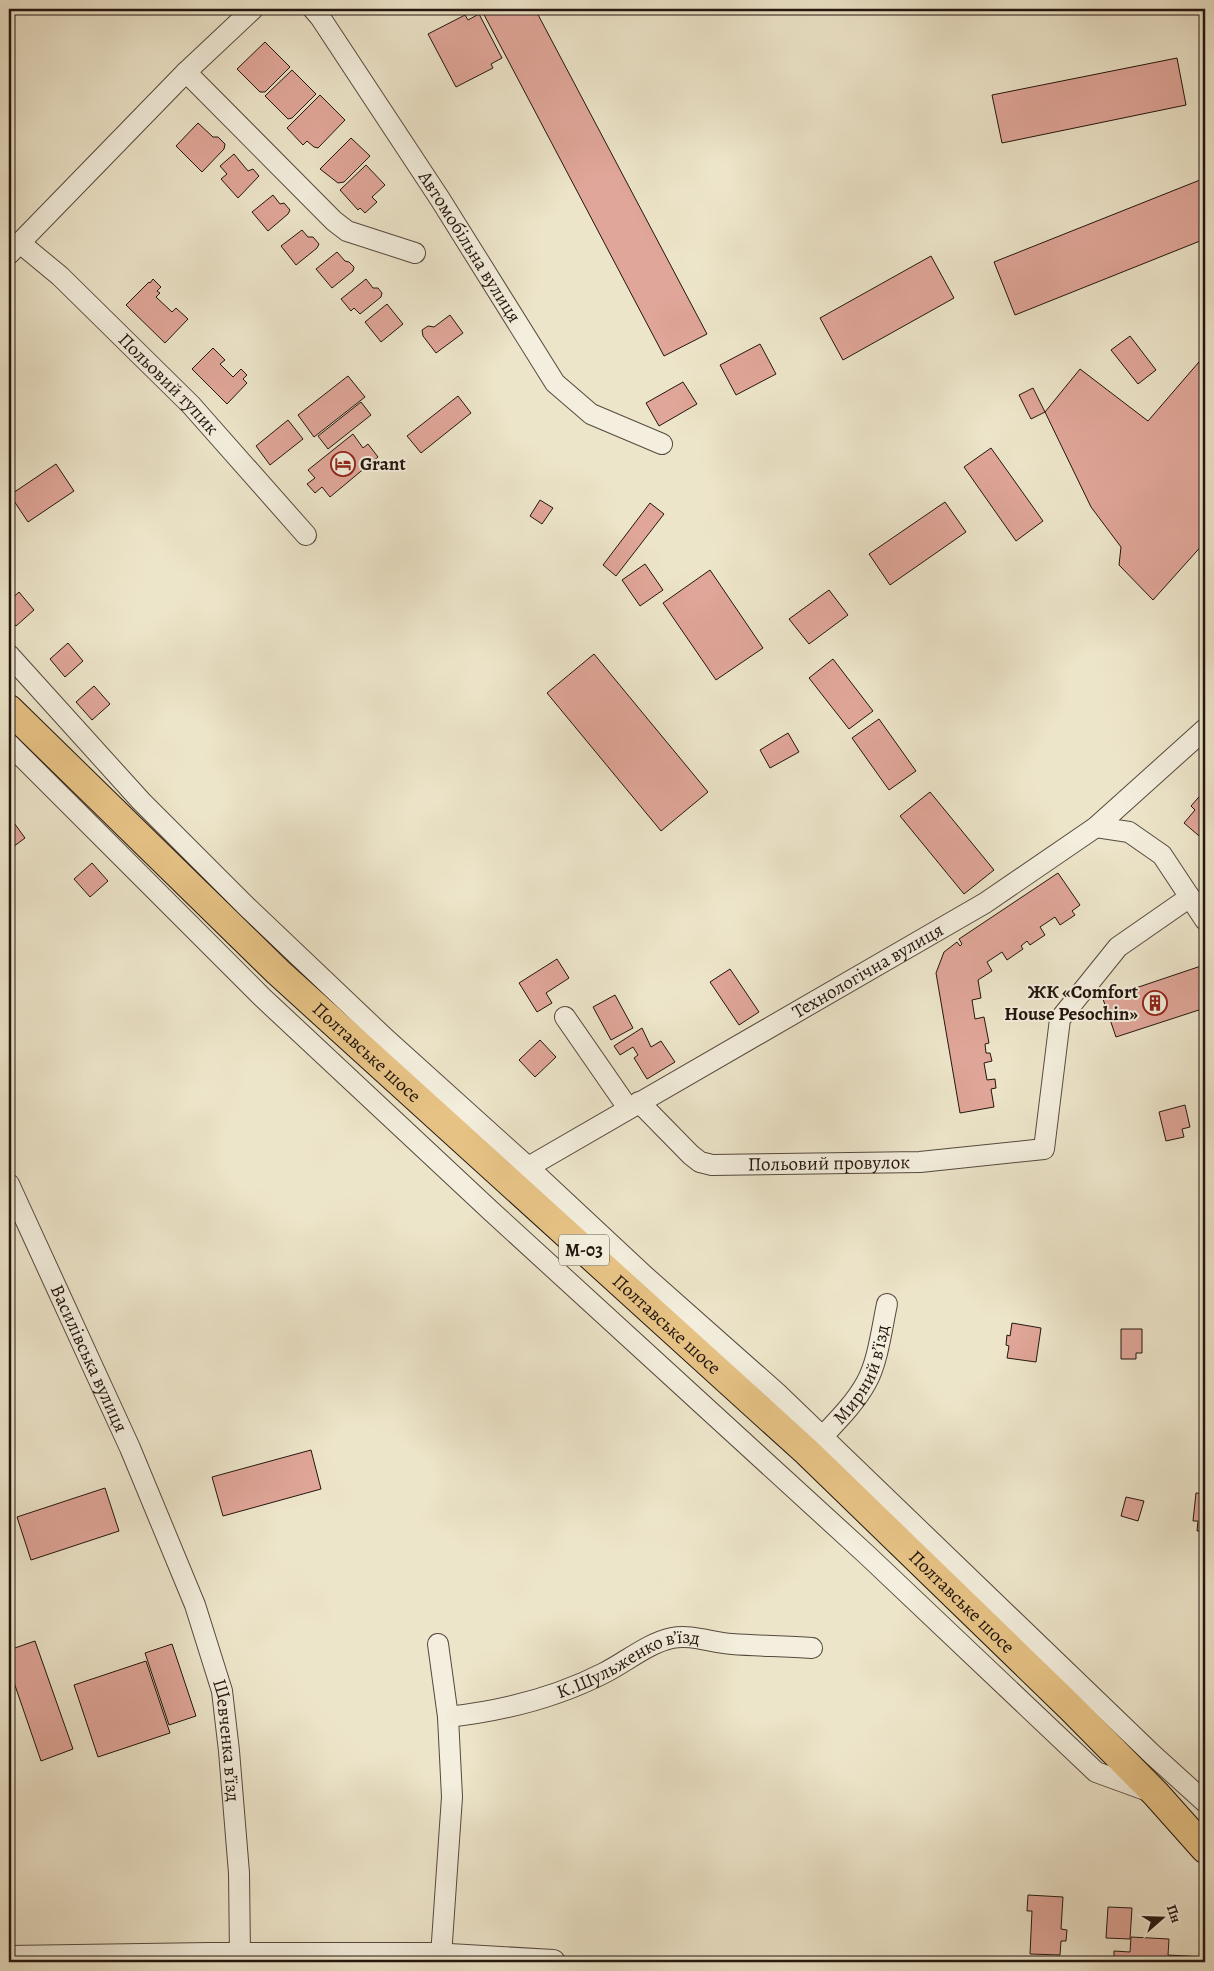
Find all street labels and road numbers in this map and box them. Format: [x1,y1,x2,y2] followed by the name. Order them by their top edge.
[411,165,527,328] street label: Автомобільна вулиця
[112,327,225,441] street label: Польовий тупик
[787,917,948,1025] street label: Технологічна вулиця
[307,996,427,1109] street label: Полтавське шосе
[748,1149,910,1177] street label: Польовий провулок
[559,1234,609,1266] road number: М-03
[607,1268,727,1381] street label: Полтавське шосе
[44,1280,134,1437] street label: Василівська вулиця
[827,1322,896,1430] street label: Мирний в’їзд
[903,1544,1021,1660] street label: Полтавське шосе
[553,1624,702,1705] street label: К.Шульженко в’їзд
[206,1676,246,1803] street label: Шевченка в’їзд

